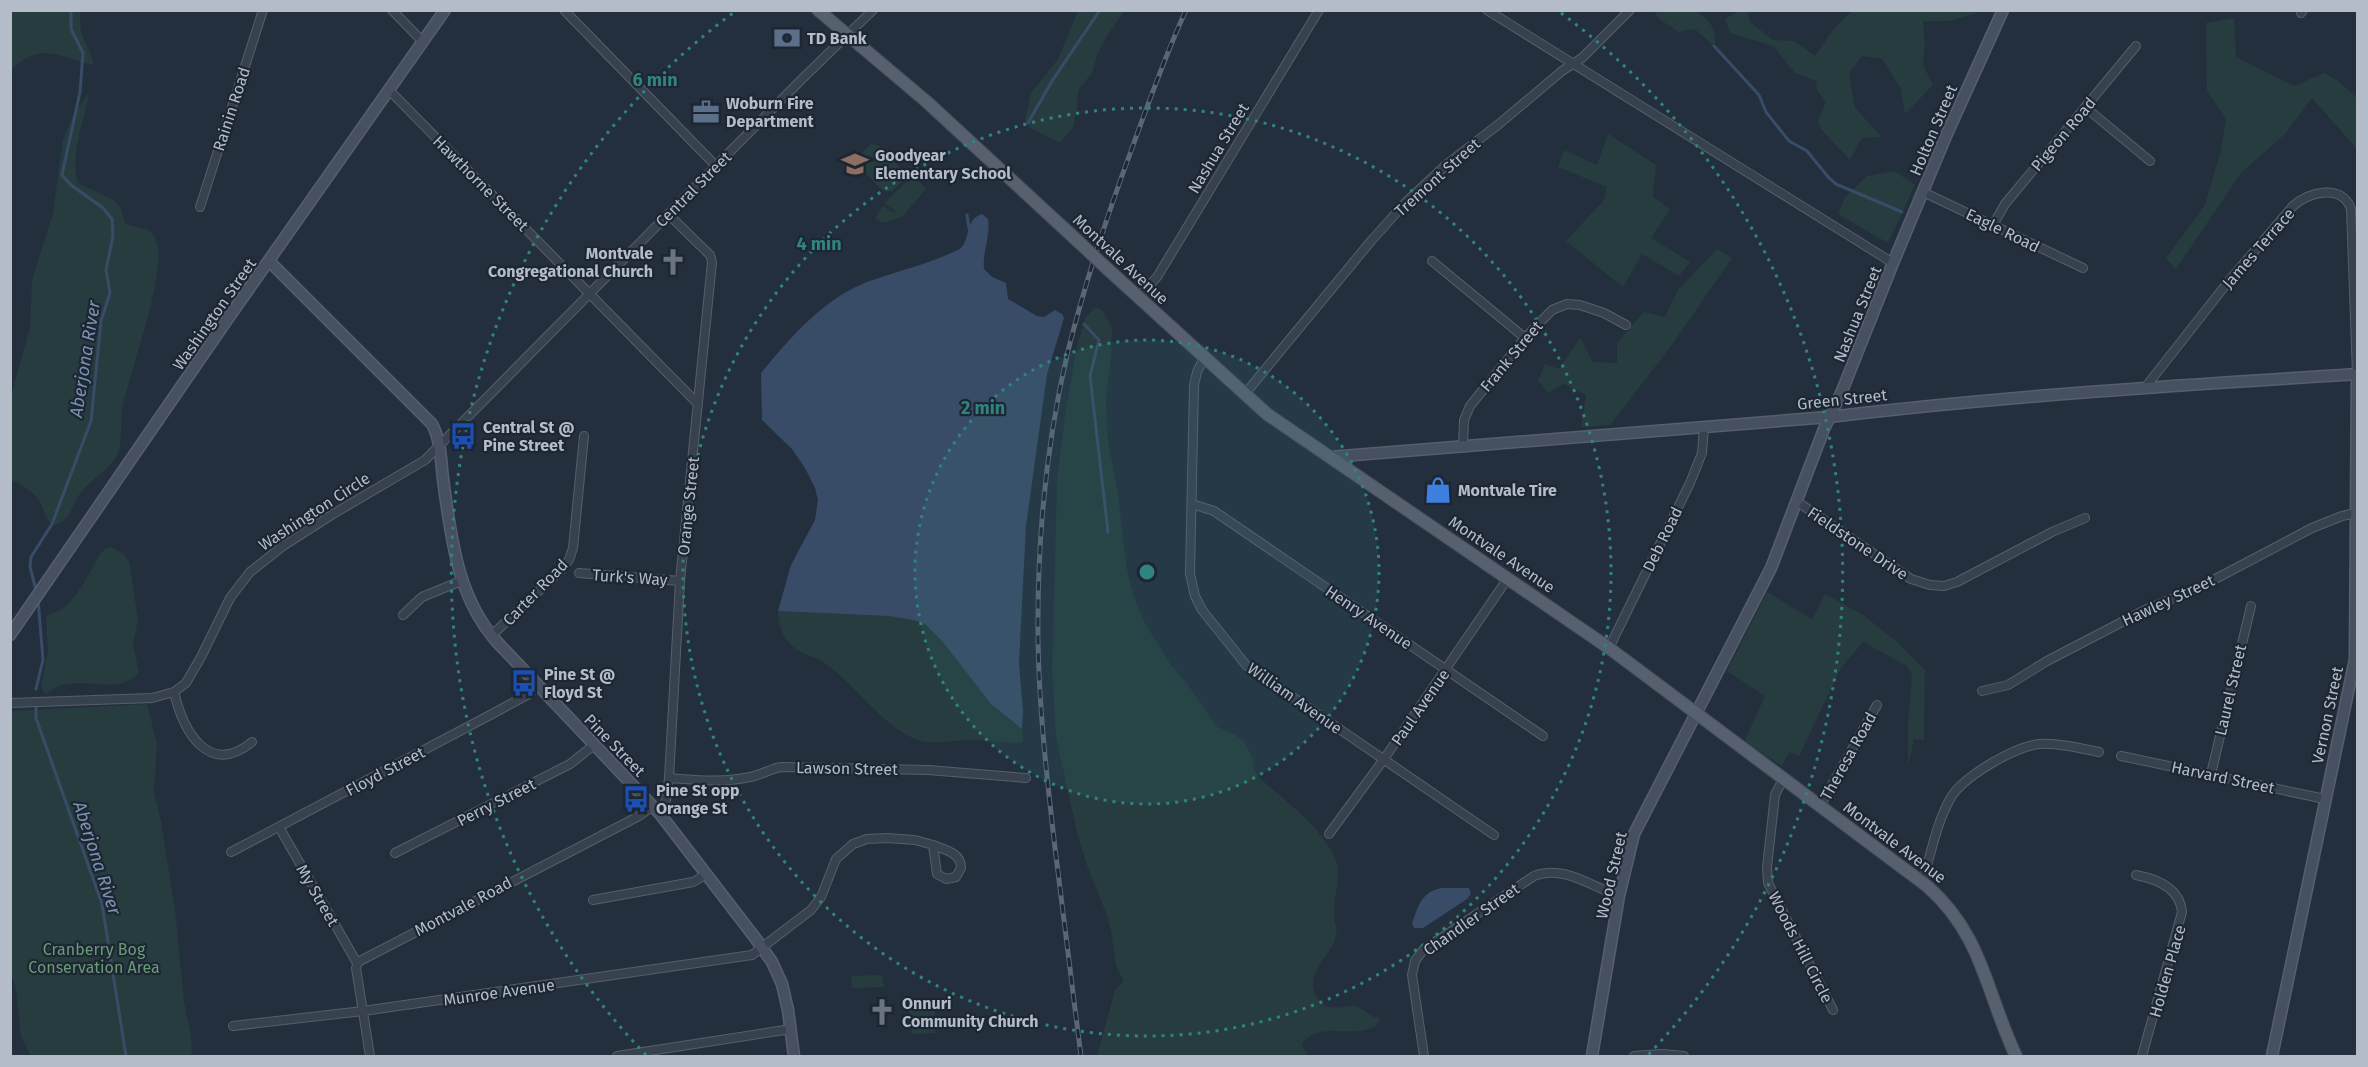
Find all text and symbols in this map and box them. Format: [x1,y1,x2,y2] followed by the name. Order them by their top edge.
[772,23,802,53] bank icon: TD Bank
[807,29,867,48] place label: TD Bank
[209,65,254,154] street label: Rainin Road
[632,69,678,91] text: 6 min
[1906,82,1961,178] street label: Holton Street
[726,94,815,131] place label: Woburn Fire Department
[2027,94,2100,175] street label: Pigeon Road
[691,97,721,127] office icon: Woburn Fire Department
[1184,99,1253,197] street label: Nashua Street
[429,132,533,235] street label: Hawthorne Street
[1391,134,1484,221] street label: Tremont Street
[875,146,1011,183] place label: Goodyear Elementary School
[652,147,735,231] street label: Central Street
[840,149,870,179] school or university icon: Goodyear Elementary School
[1963,204,2043,256] street label: Eagle Road
[2218,204,2298,292] street label: James Terrace
[1069,210,1172,308] street label: Montvale Avenue
[796,233,842,255] text: 4 min
[488,244,653,281] place label: Montvale Congregational Church
[658,247,688,277] church icon: Montvale Congregational Church
[169,254,260,374] street label: Washington Street
[1830,263,1885,365] street label: Nashua Street
[65,298,105,420] water label: Aberjona River
[1476,317,1547,396] street label: Frank Street
[1796,385,1888,414] street label: Green Street
[961,397,1005,419] text: 2 min
[483,418,575,455] place label: Central St @ Pine Street
[448,421,478,451] bus stop icon: Central St @ Pine Street
[674,456,703,556] street label: Orange Street
[255,468,374,555] street label: Washington Circle
[1423,475,1453,505] shop icon: Montvale Tire
[1458,481,1557,500] place label: Montvale Tire
[1804,503,1911,584] street label: Fieldstone Drive
[1639,504,1686,575] street label: Deb Road
[1445,512,1558,597] street label: Montvale Avenue
[499,555,572,630] street label: Carter Road
[1137,562,1157,582] centre of rings
[592,565,668,590] street label: Turk's Way
[2119,571,2218,630] street label: Hawley Street
[1322,581,1416,653] street label: Henry Avenue
[2211,643,2250,737] street label: Laurel Street
[1244,659,1346,738] street label: William Avenue
[2308,664,2347,766] street label: Vernon Street
[544,665,615,702] place label: Pine St @ Floyd St
[1387,666,1454,749] street label: Paul Avenue
[509,668,539,698] bus stop icon: Pine St @ Floyd St
[1816,709,1880,804] street label: Theresa Road
[580,710,649,781] street label: Pine Street
[343,743,428,800] street label: Floyd Street
[2170,757,2276,798] street label: Harvard Street
[796,758,898,779] street label: Lawson Street
[454,774,539,830] street label: Perry Street
[656,781,740,818] place label: Pine St opp Orange St
[621,784,651,814] bus stop icon: Pine St opp Orange St
[68,798,126,919] water label: Aberjona River
[1840,798,1950,887] street label: Montvale Avenue
[1592,829,1631,921] street label: Wood Street
[292,861,343,930] street label: My Street
[411,873,515,940] street label: Montvale Road
[1420,879,1523,960] street label: Chandler Street
[1764,888,1837,1006] street label: Woods Hill Circle
[2145,923,2190,1020] street label: Holden Place
[28,940,160,977] park label: Cranberry Bog Conservation Area
[442,975,556,1010] street label: Munroe Avenue
[902,994,1039,1031] place label: Onnuri Community Church
[867,997,897,1027] church icon: Onnuri Community Church

